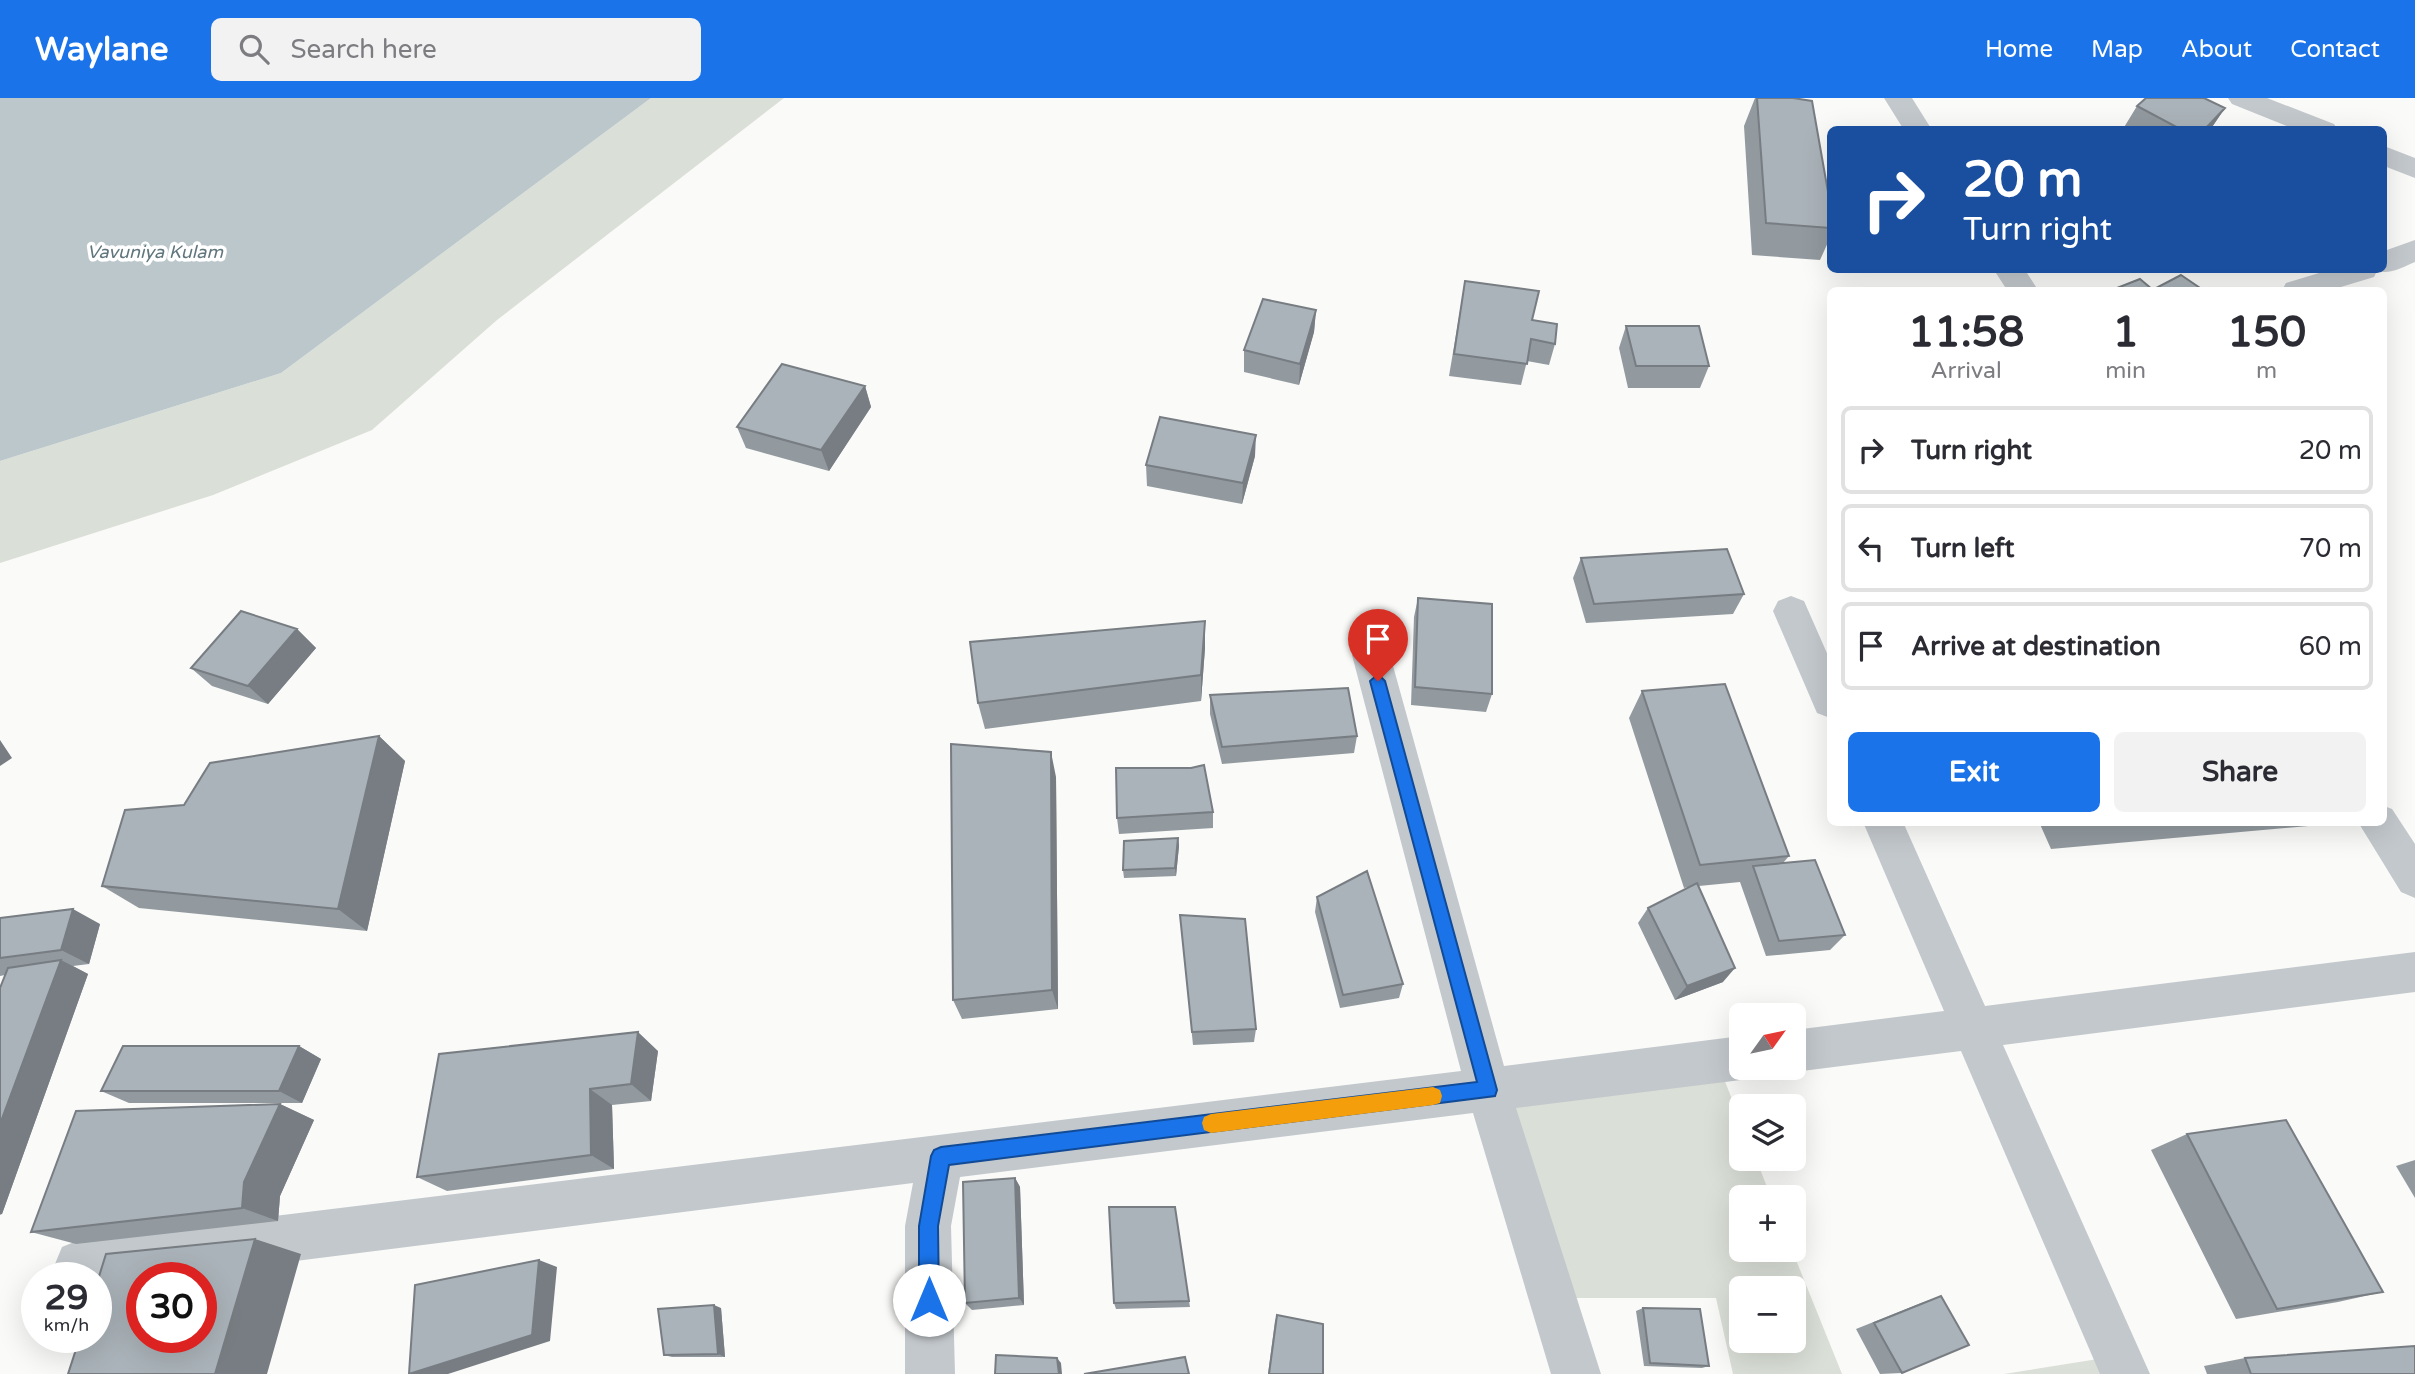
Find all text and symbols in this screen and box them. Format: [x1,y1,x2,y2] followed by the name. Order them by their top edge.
[211,18,701,81] search box
[35,30,169,69] text: Waylane
[235,30,273,68] icon: search
[291,34,437,65] text: Search here
[1985,35,2053,64] text: Home
[2091,35,2143,64] text: Map
[2181,35,2252,64] text: About
[2290,35,2380,64] text: Contact
[1963,151,2082,210] text: 20 m
[1848,154,1939,245] icon: right
[1963,211,2112,249] text: Turn right
[87,241,223,263] water label: Vavuniya Kulam
[1908,307,2024,358] text: 11:58
[2112,307,2139,358] text: 1
[2227,307,2306,358] text: 150
[1931,357,2002,385] text: Arrival
[2105,357,2146,385] text: min
[2256,357,2277,385] text: m
[1852,431,1890,469] icon: right
[1911,435,2032,466] text: Turn right
[2299,435,2362,466] text: 20 m
[1852,529,1890,567] icon: left
[1911,533,2014,564] text: Turn left
[2299,533,2362,564] text: 70 m
[1348,609,1408,681] pin
[1359,620,1397,658] icon: arrive
[1852,627,1890,665] icon: arrive
[1911,631,2161,662] text: Arrive at destination
[2299,631,2362,662] text: 60 m
[1848,732,2100,812] button: Exit
[2114,732,2366,812] button: Share
[1729,1003,1806,1080] north arrow
[1729,1003,1806,1353] map controls
[1729,1094,1806,1171] button: layers
[1729,1185,1806,1262] button: +
[126,1262,217,1353] speed limit sign: 30
[892,1263,966,1337] position arrow
[1729,1276,1806,1353] button: −
[45,1277,88,1319] text: 29
[44,1314,89,1336] text: km/h

